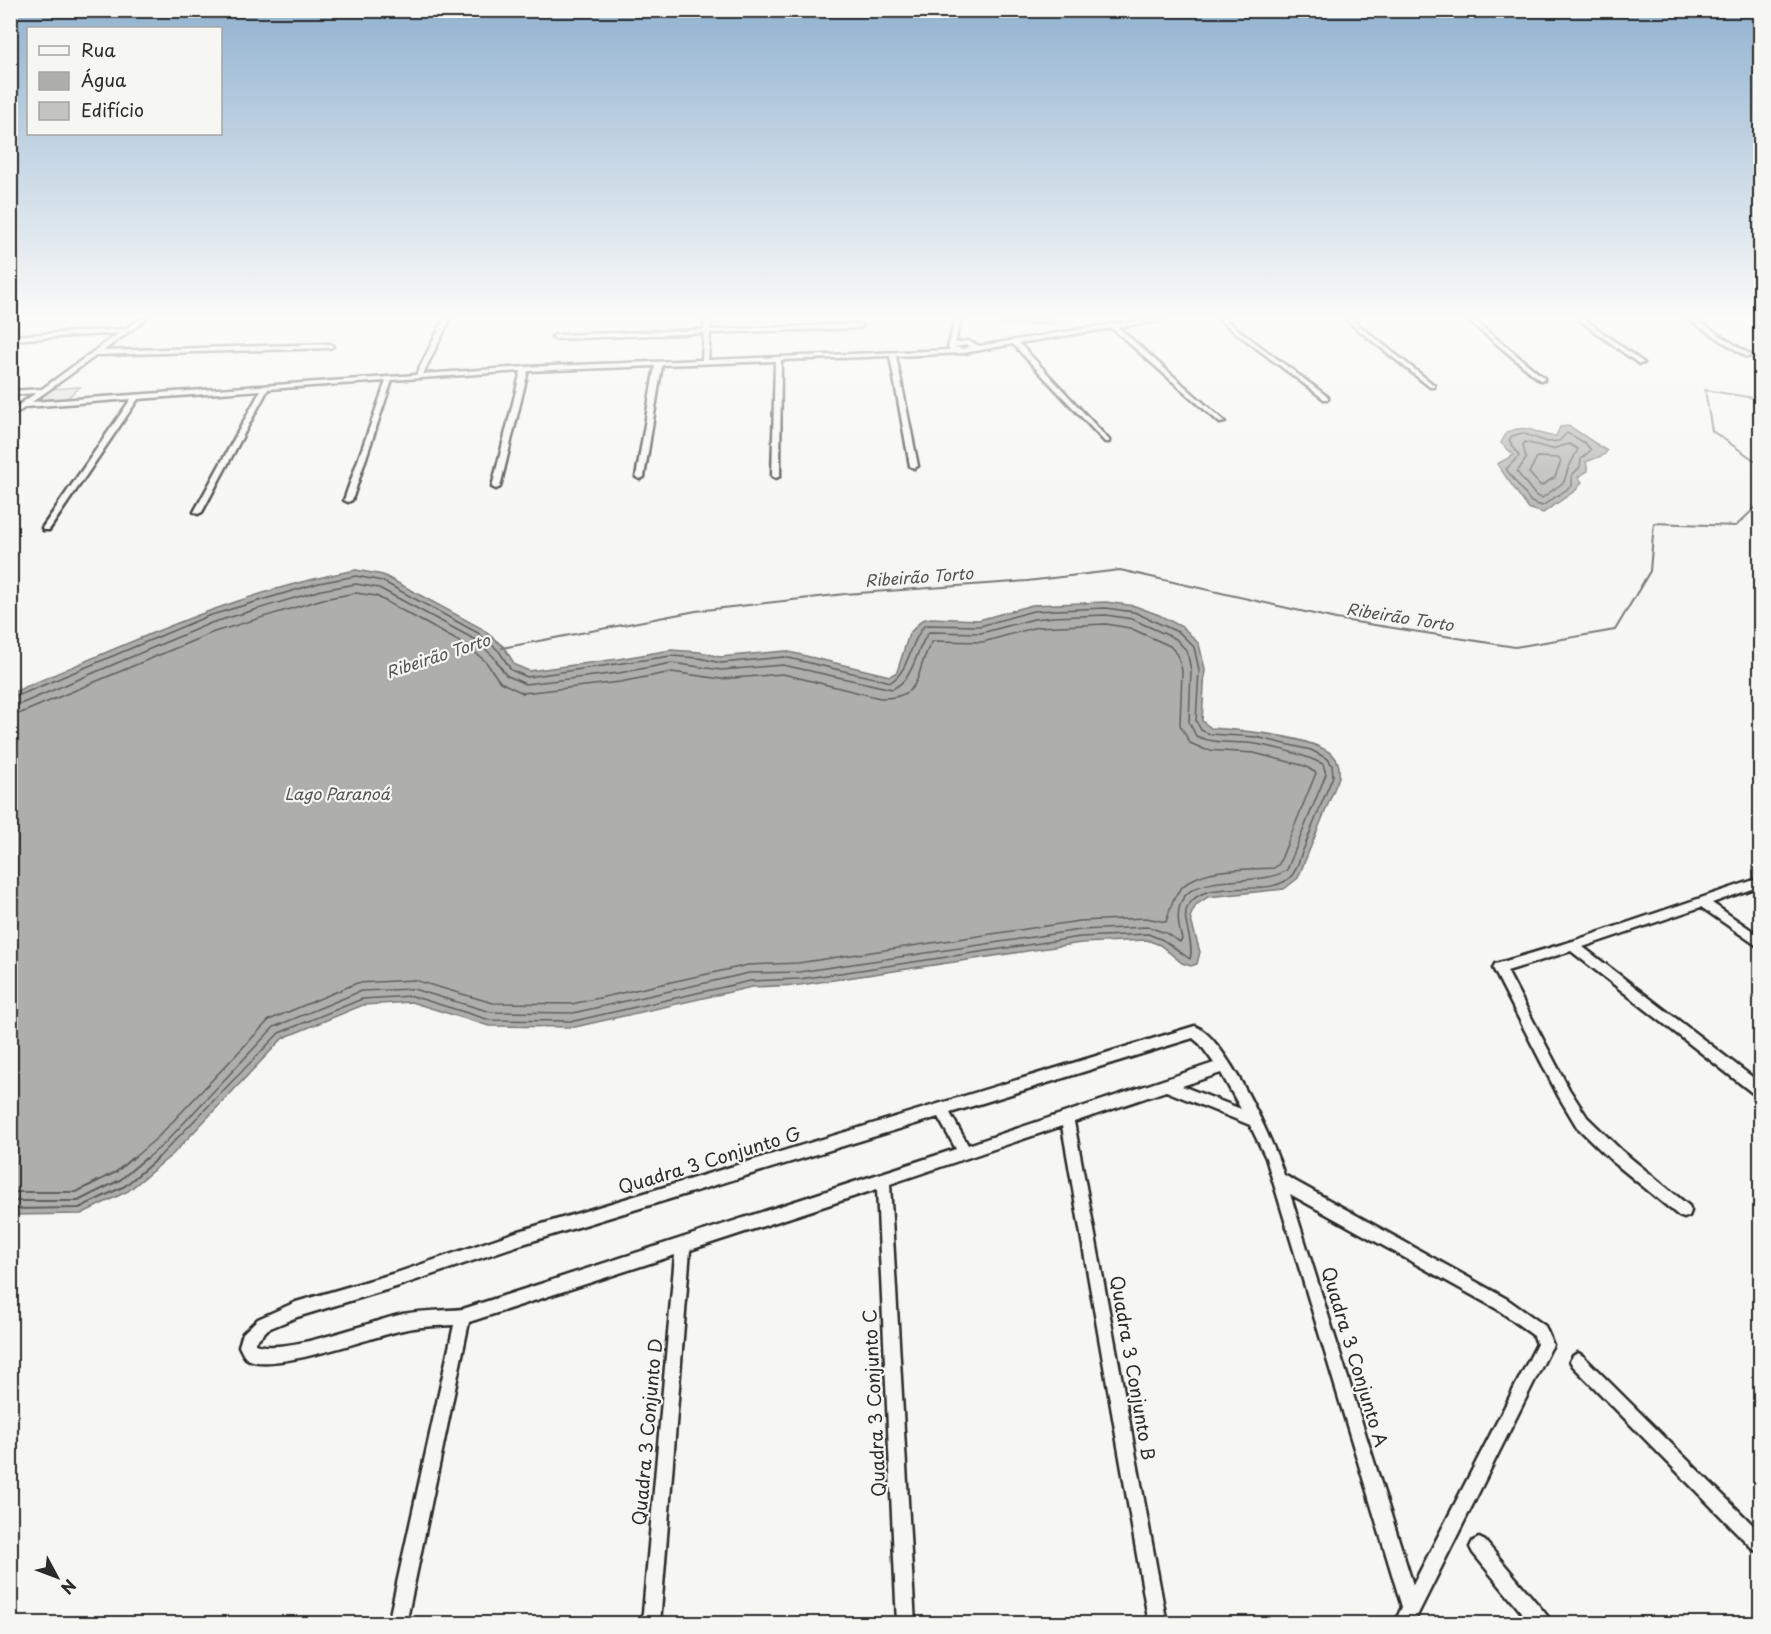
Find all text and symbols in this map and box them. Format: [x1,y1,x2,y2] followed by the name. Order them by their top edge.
[27,27,222,135] legend
[81,36,116,63] text: Rua
[81,66,127,93] text: Água
[81,96,144,123] text: Edifício
[864,560,975,592] water label: Ribeirão Torto
[1345,596,1456,636] water label: Ribeirão Torto
[383,627,494,683] water label: Ribeirão Torto
[284,781,391,805] water label: Lago Paranoá
[615,1119,804,1200] street label: Quadra 3 Conjunto G
[1315,1263,1396,1450] street label: Quadra 3 Conjunto A
[1104,1273,1163,1462] street label: Quadra 3 Conjunto B
[855,1309,892,1497] street label: Quadra 3 Conjunto C
[625,1337,668,1527] street label: Quadra 3 Conjunto D
[27,1547,87,1607] north arrow
[56,1575,82,1600] text: N

